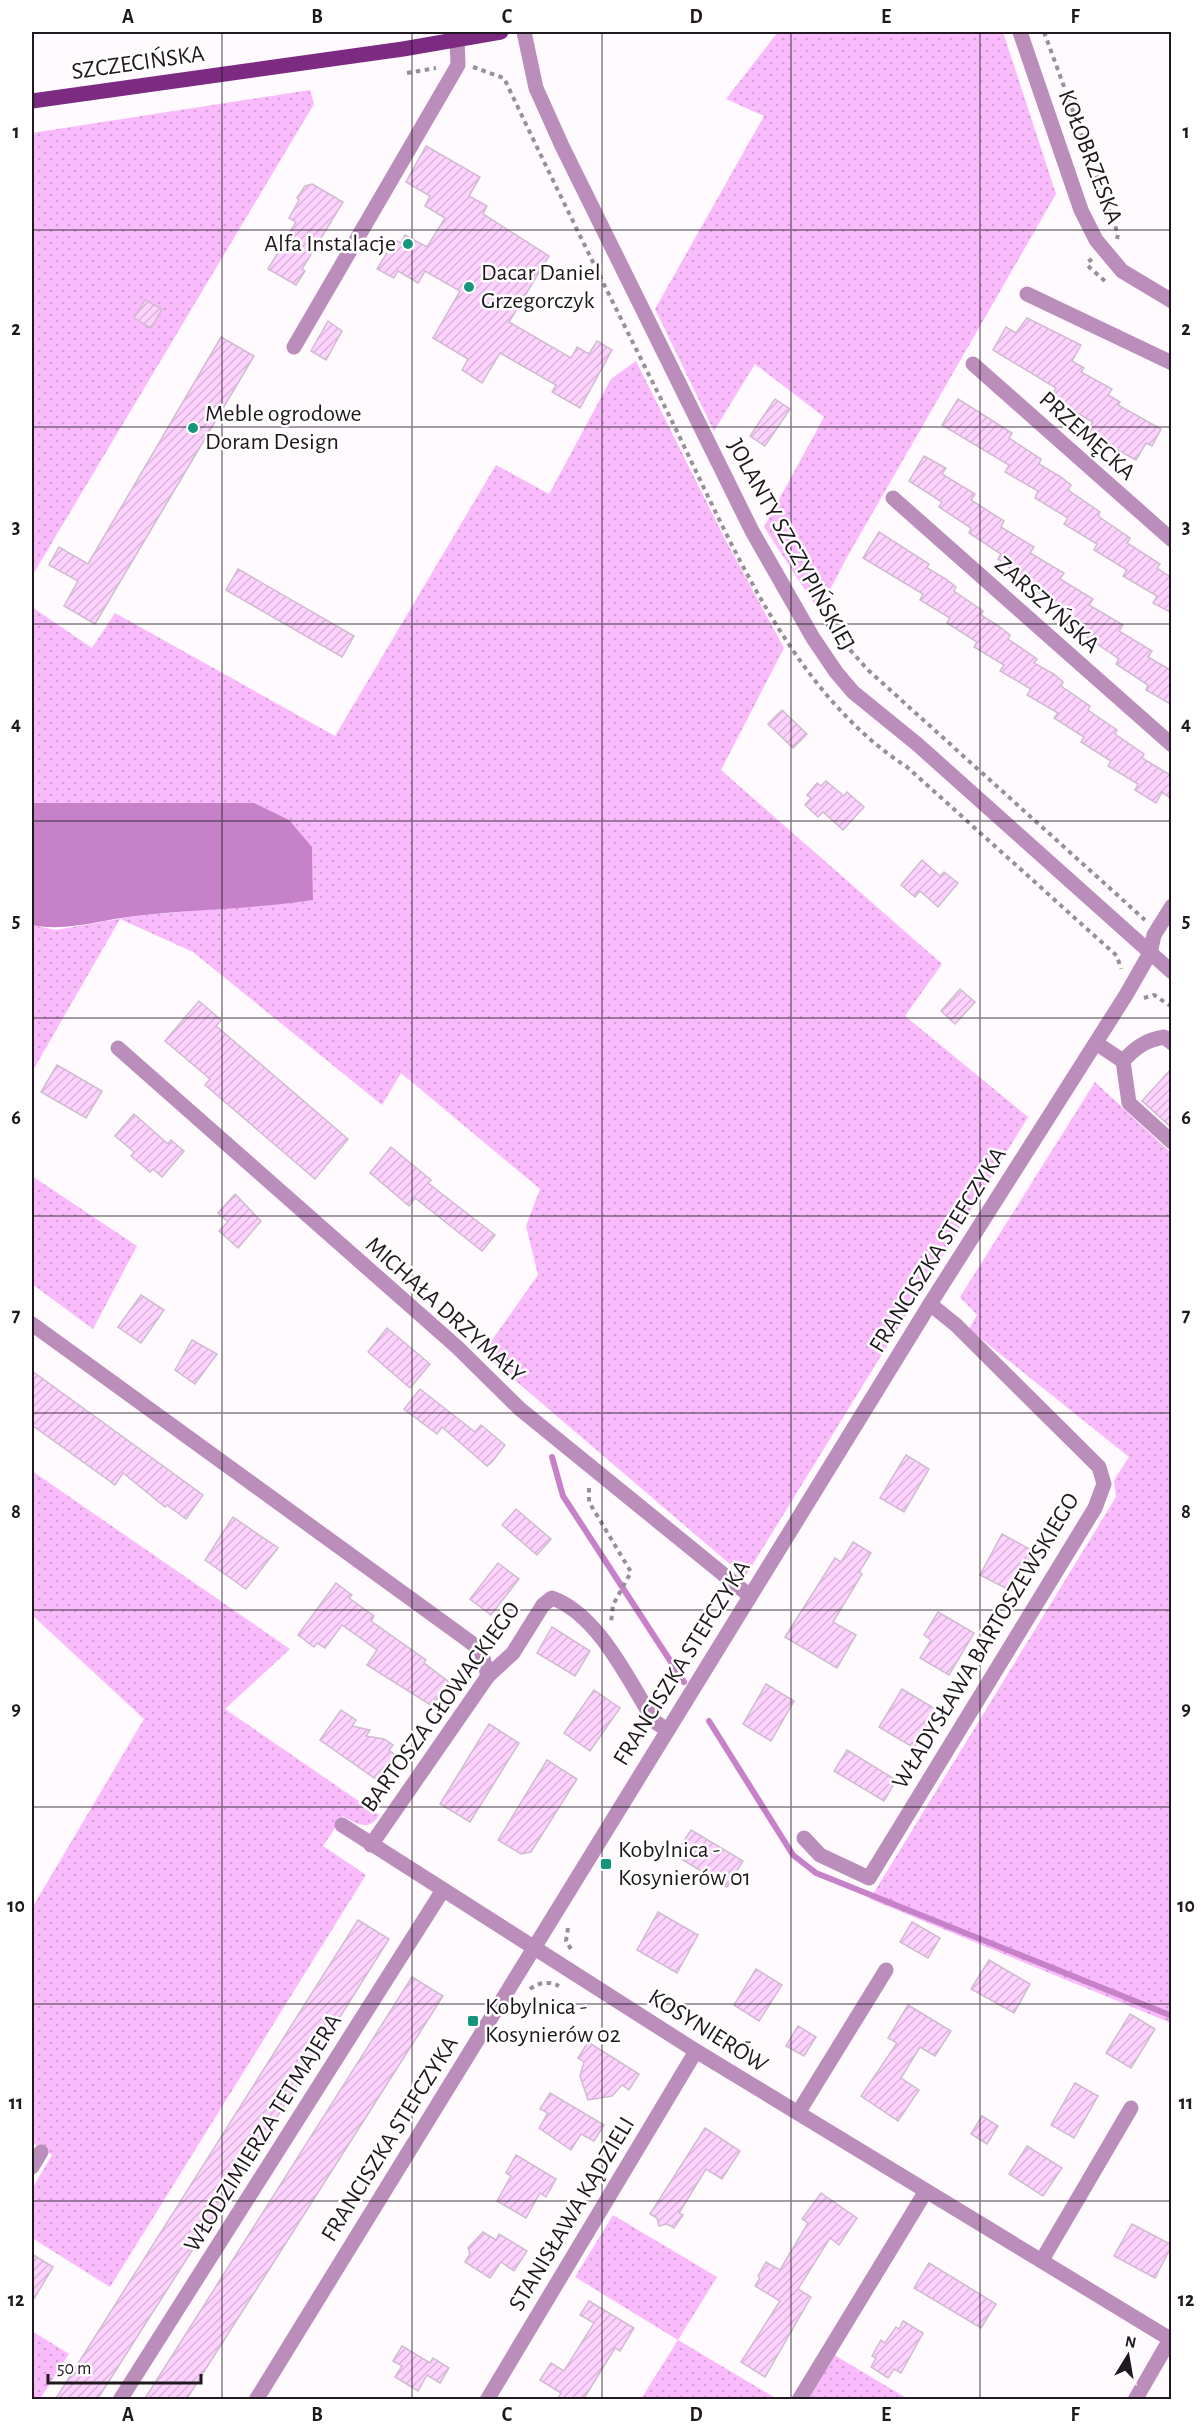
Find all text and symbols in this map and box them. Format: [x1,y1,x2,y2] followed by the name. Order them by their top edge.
[122,7,134,27] text: A
[311,7,323,27] text: B
[502,7,513,27] text: C
[689,7,703,27] text: D
[881,7,891,27] text: E
[1070,7,1080,27] text: F
[70,40,206,84] street label: SZCZECIŃSKA
[1053,87,1127,227] street label: KOŁOBRZESKA
[12,122,20,142] text: 1
[1182,122,1190,142] text: 1
[264,232,396,256] place label: Alfa Instalacje
[401,237,415,251] marker: Alfa Instalacje
[481,261,601,313] place label: Dacar Daniel Grzegorczyk
[462,280,476,294] marker: Dacar Daniel Grzegorczyk
[11,319,21,339] text: 2
[1181,319,1191,339] text: 2
[1035,387,1140,485] street label: PRZEMĘCKA
[205,402,362,454] place label: Meble ogrodowe Doram Design
[186,421,200,435] marker: Meble ogrodowe Doram Design
[723,434,861,655] street label: JOLANTY SZCZYPIŃSKIEJ
[12,517,20,537] text: 3
[1182,517,1190,537] text: 3
[990,551,1105,658] street label: ZARSZYŃSKA
[11,714,21,734] text: 4
[1181,714,1191,734] text: 4
[12,911,20,931] text: 5
[1182,911,1190,931] text: 5
[11,1108,21,1128] text: 6
[1181,1108,1191,1128] text: 6
[865,1143,1011,1357] street label: FRANCISZKA STEFCZYKA
[361,1233,529,1388] street label: MICHAŁA DRZYMAŁY
[12,1305,21,1325] text: 7
[1182,1305,1191,1325] text: 7
[888,1489,1084,1793] street label: WŁADYSŁAWA BARTOSZEWSKIEGO
[11,1502,21,1522] text: 8
[1181,1502,1191,1522] text: 8
[609,1556,755,1770] street label: FRANCISZKA STEFCZYKA
[357,1598,525,1816] street label: BARTOSZA GŁOWACKIEGO
[11,1699,21,1719] text: 9
[1181,1699,1191,1719] text: 9
[618,1838,751,1890] place label: Kobylnica - Kosynierów 01
[599,1857,613,1871] marker: Kobylnica - Kosynierów 01
[7,1896,25,1916] text: 10
[1177,1896,1195,1916] text: 10
[644,1983,773,2077] street label: KOSYNIERÓW
[485,1995,621,2047] place label: Kobylnica - Kosynierów 02
[180,2010,346,2256] street label: WŁODZIMIERZA TETMAJERA
[466,2014,480,2028] marker: Kobylnica - Kosynierów 02
[317,2032,463,2246] street label: FRANCISZKA STEFCZYKA
[9,2093,23,2113] text: 11
[1179,2093,1193,2113] text: 11
[505,2113,639,2315] street label: STANISŁAWA KĄDZIELI
[8,2290,24,2310] text: 12
[1178,2290,1194,2310] text: 12
[1098,2326,1158,2386] north arrow
[1124,2333,1138,2351] text: N
[48,2347,201,2385] scale bar
[57,2360,91,2378] text: 50 m
[122,2405,134,2425] text: A
[311,2405,323,2425] text: B
[502,2405,513,2425] text: C
[689,2405,703,2425] text: D
[881,2405,891,2425] text: E
[1070,2405,1080,2425] text: F

